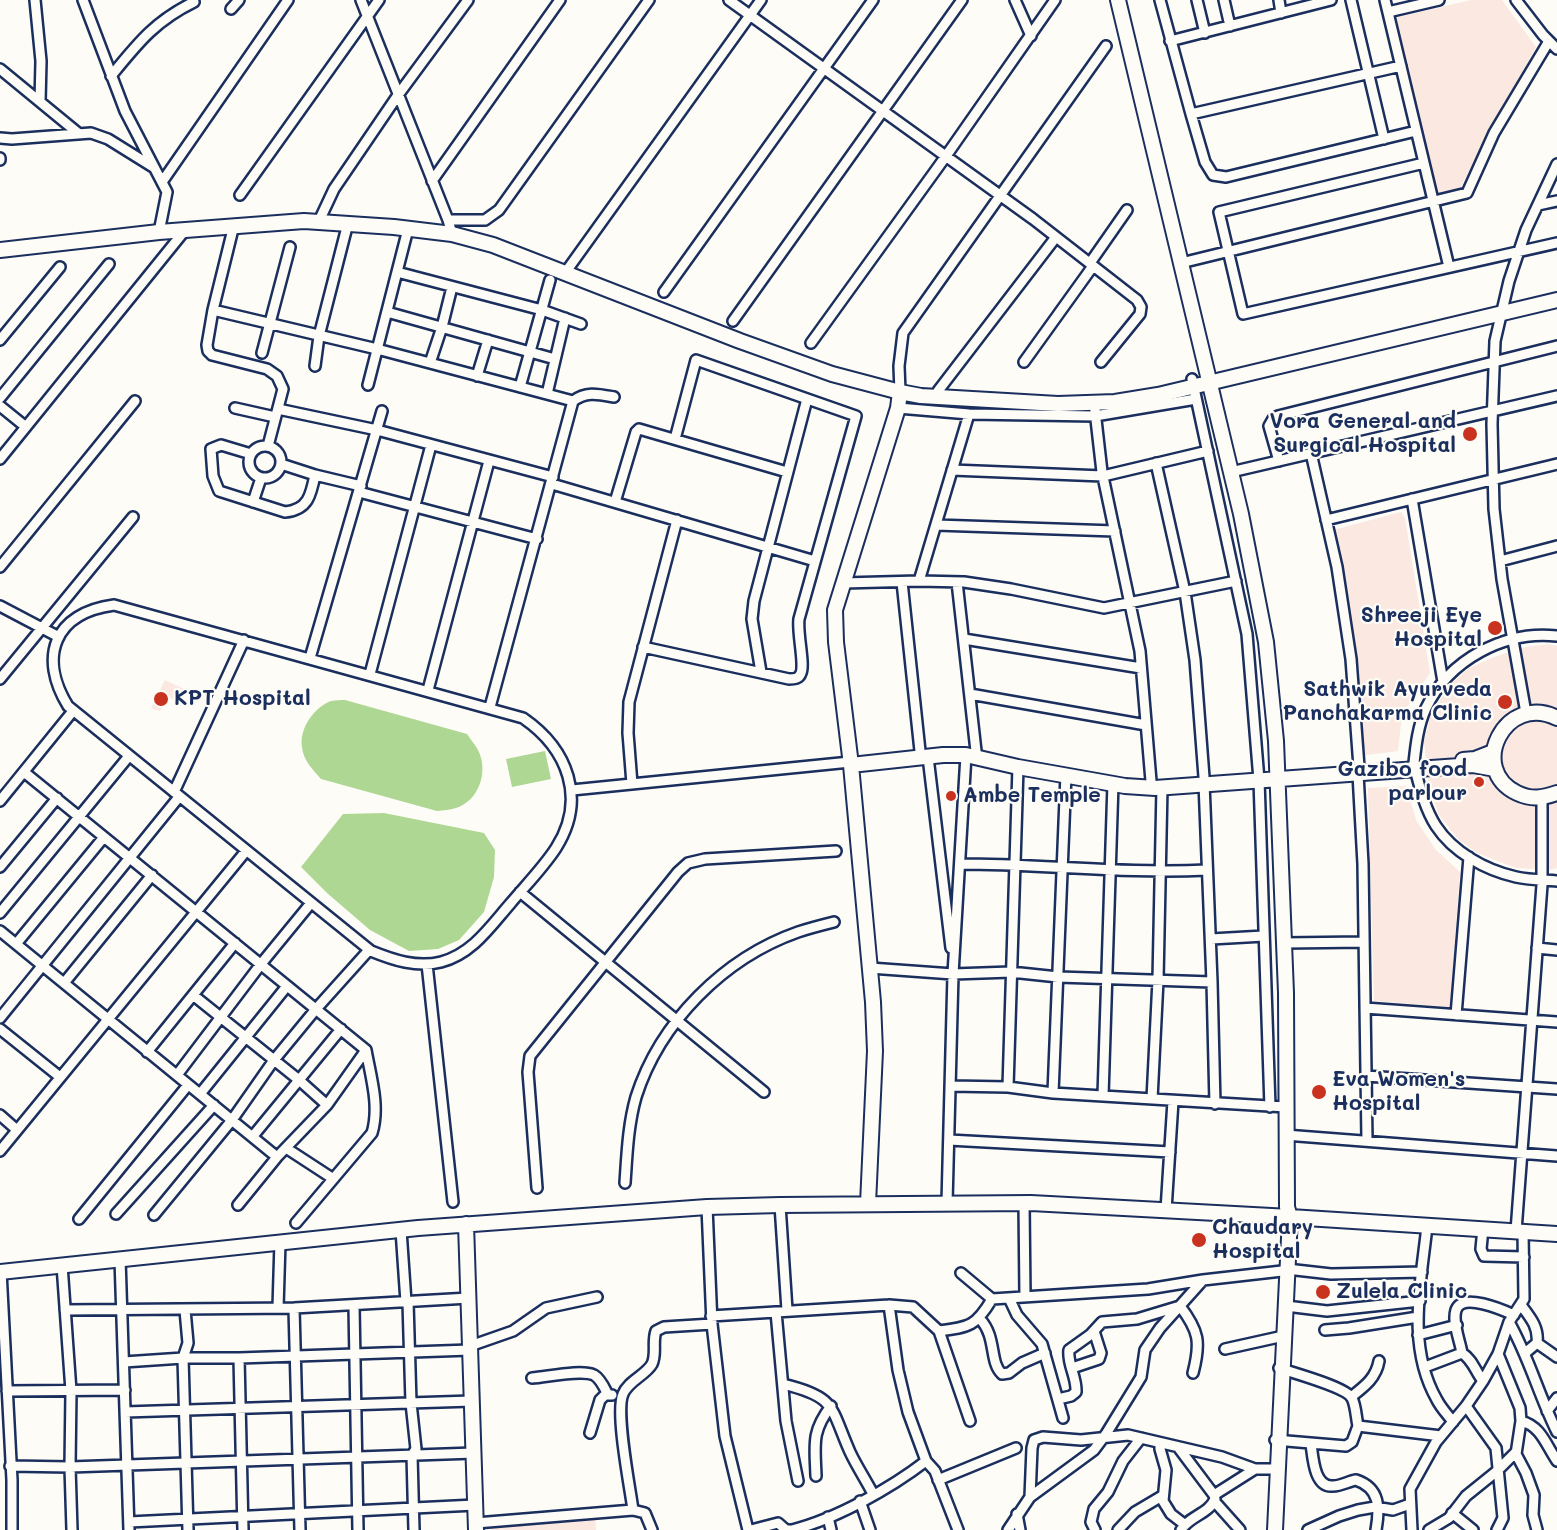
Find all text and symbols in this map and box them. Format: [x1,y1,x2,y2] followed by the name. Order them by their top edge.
[1269,409,1456,459] place label: Vora General and Surgical Hospital
[1461,425,1479,443] marker: Vora General and Surgical Hospital
[1361,603,1482,653] place label: Shreeji Eye Hospital
[1486,619,1504,637] marker: Shreeji Eye Hospital
[1283,677,1492,727] place label: Sathwik Ayurveda Panchakarma Clinic
[174,686,311,712] place label: KPT Hospital
[152,690,170,708] marker: KPT Hospital
[1496,693,1514,711] marker: Sathwik Ayurveda Panchakarma Clinic
[1338,757,1467,807] place label: Gazibo food parlour
[1472,775,1486,789] marker: Gazibo food parlour
[963,783,1101,809] place label: Ambe Temple
[944,789,958,803] marker: Ambe Temple
[1332,1067,1465,1117] place label: Eva Women's Hospital
[1310,1083,1328,1101] marker: Eva Women's Hospital
[1212,1215,1313,1265] place label: Chaudary Hospital
[1190,1231,1208,1249] marker: Chaudary Hospital
[1336,1279,1467,1305] place label: Zulela Clinic
[1314,1283,1332,1301] marker: Zulela Clinic

